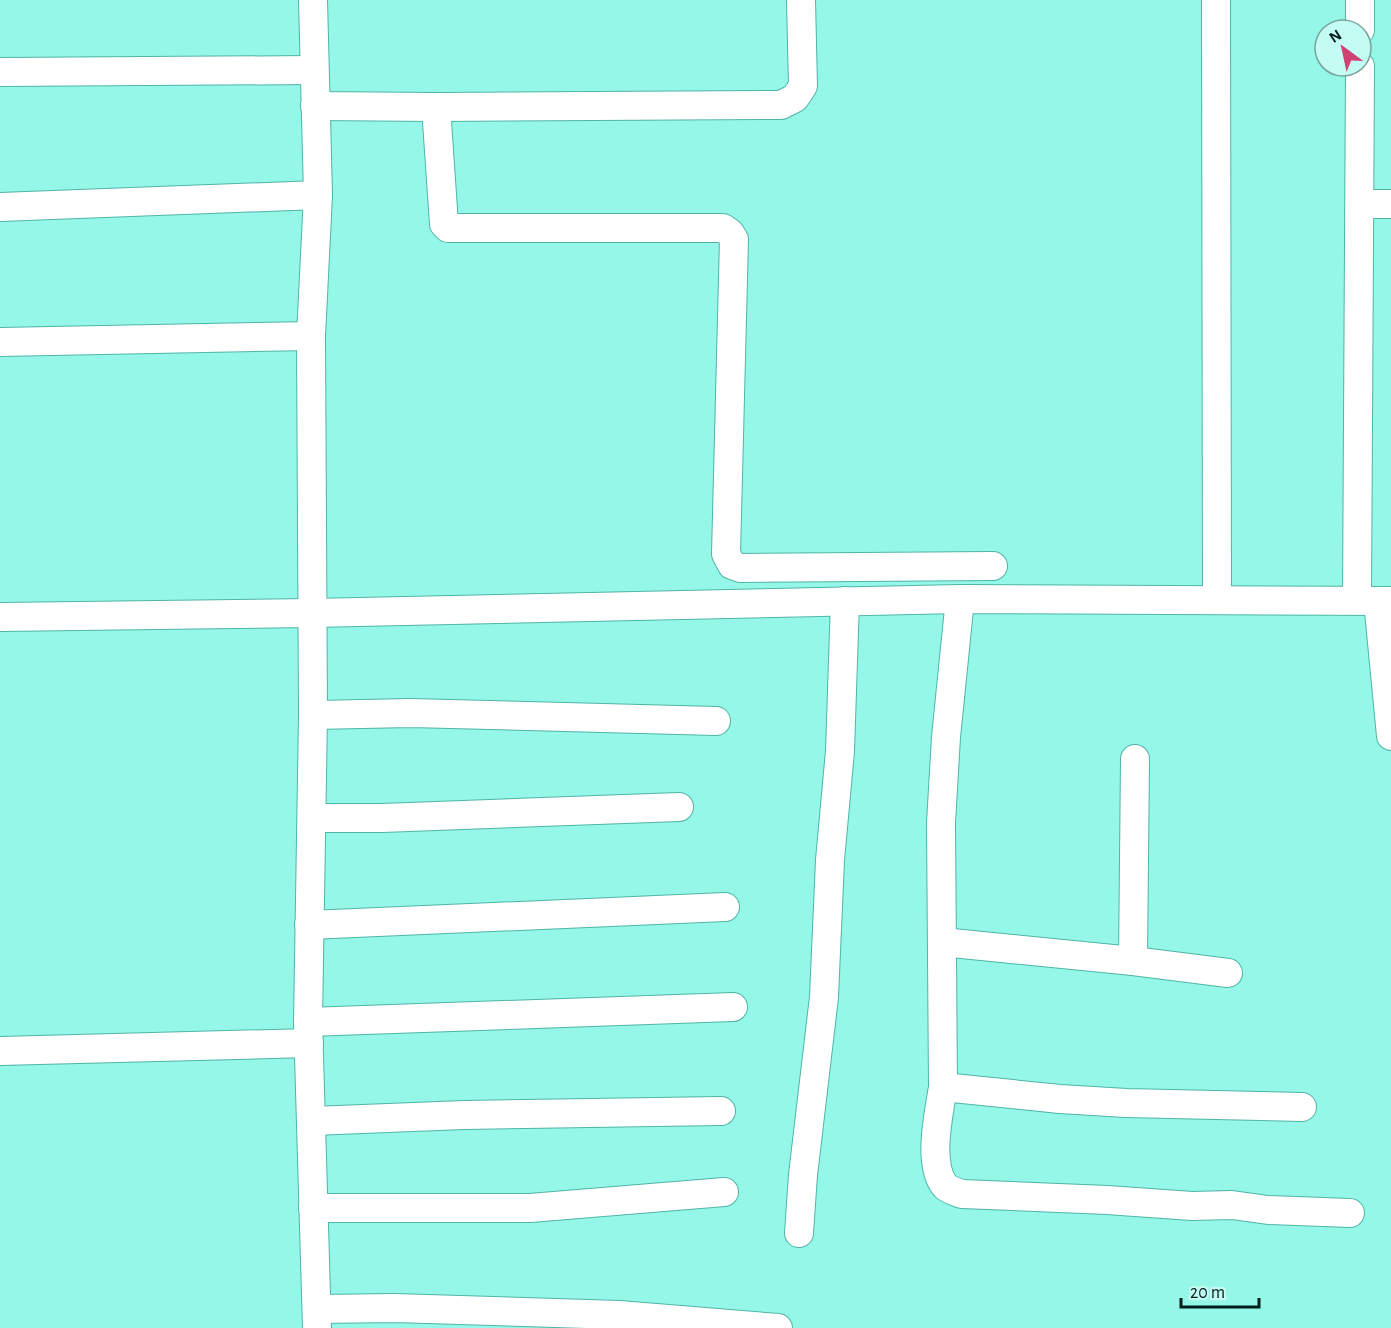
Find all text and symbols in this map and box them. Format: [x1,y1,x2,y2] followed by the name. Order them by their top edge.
[1313,18,1373,78] north arrow
[1326,27,1344,46] text: N
[1181,1271,1259,1309] scale bar
[1190,1284,1225,1302] text: 20 m

